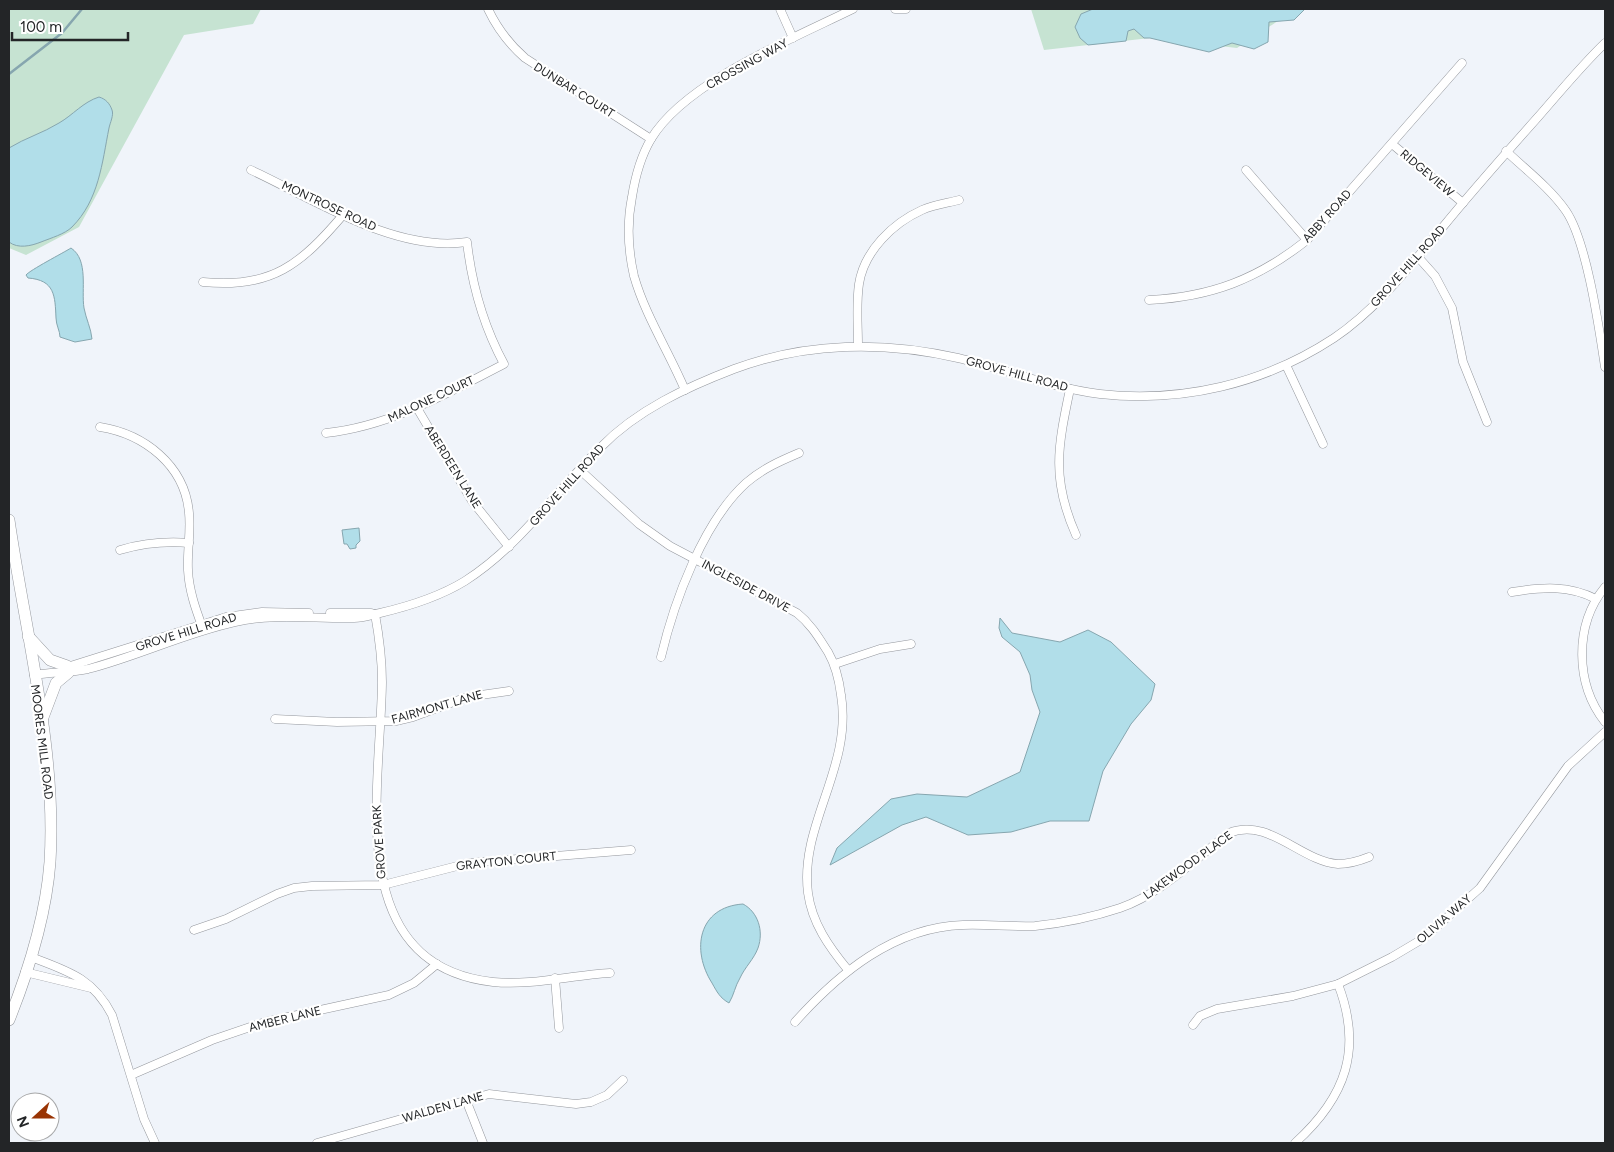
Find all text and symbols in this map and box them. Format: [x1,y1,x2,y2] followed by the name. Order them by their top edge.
[12,10,129,42] scale bar
[20,18,62,36] text: 100 m
[704,35,791,92] street label: CROSSING WAY
[531,60,617,121] street label: DUNBAR COURT
[1397,147,1457,200] street label: RIDGEVIEW
[279,178,379,234] street label: MONTROSE ROAD
[1300,187,1354,245] street label: ABBY ROAD
[1368,222,1448,310] street label: GROVE HILL ROAD
[964,354,1070,394] street label: GROVE HILL ROAD
[386,373,477,425] street label: MALONE COURT
[422,423,484,511] street label: ABERDEEN LANE
[527,441,607,529] street label: GROVE HILL ROAD
[699,557,793,615] street label: INGLESIDE DRIVE
[134,610,238,654] street label: GROVE HILL ROAD
[28,684,56,800] street label: MOORES MILL ROAD
[390,687,484,727] street label: FAIRMONT LANE
[369,804,389,879] street label: GROVE PARK
[1141,828,1235,902] street label: LAKEWOOD PLACE
[455,849,557,873] street label: GRAYTON COURT
[1414,891,1475,947] street label: OLIVIA WAY
[247,1003,323,1035] street label: AMBER LANE
[401,1089,485,1125] street label: WALDEN LANE
[10,1092,60,1142] north arrow
[13,1113,33,1130] text: N

